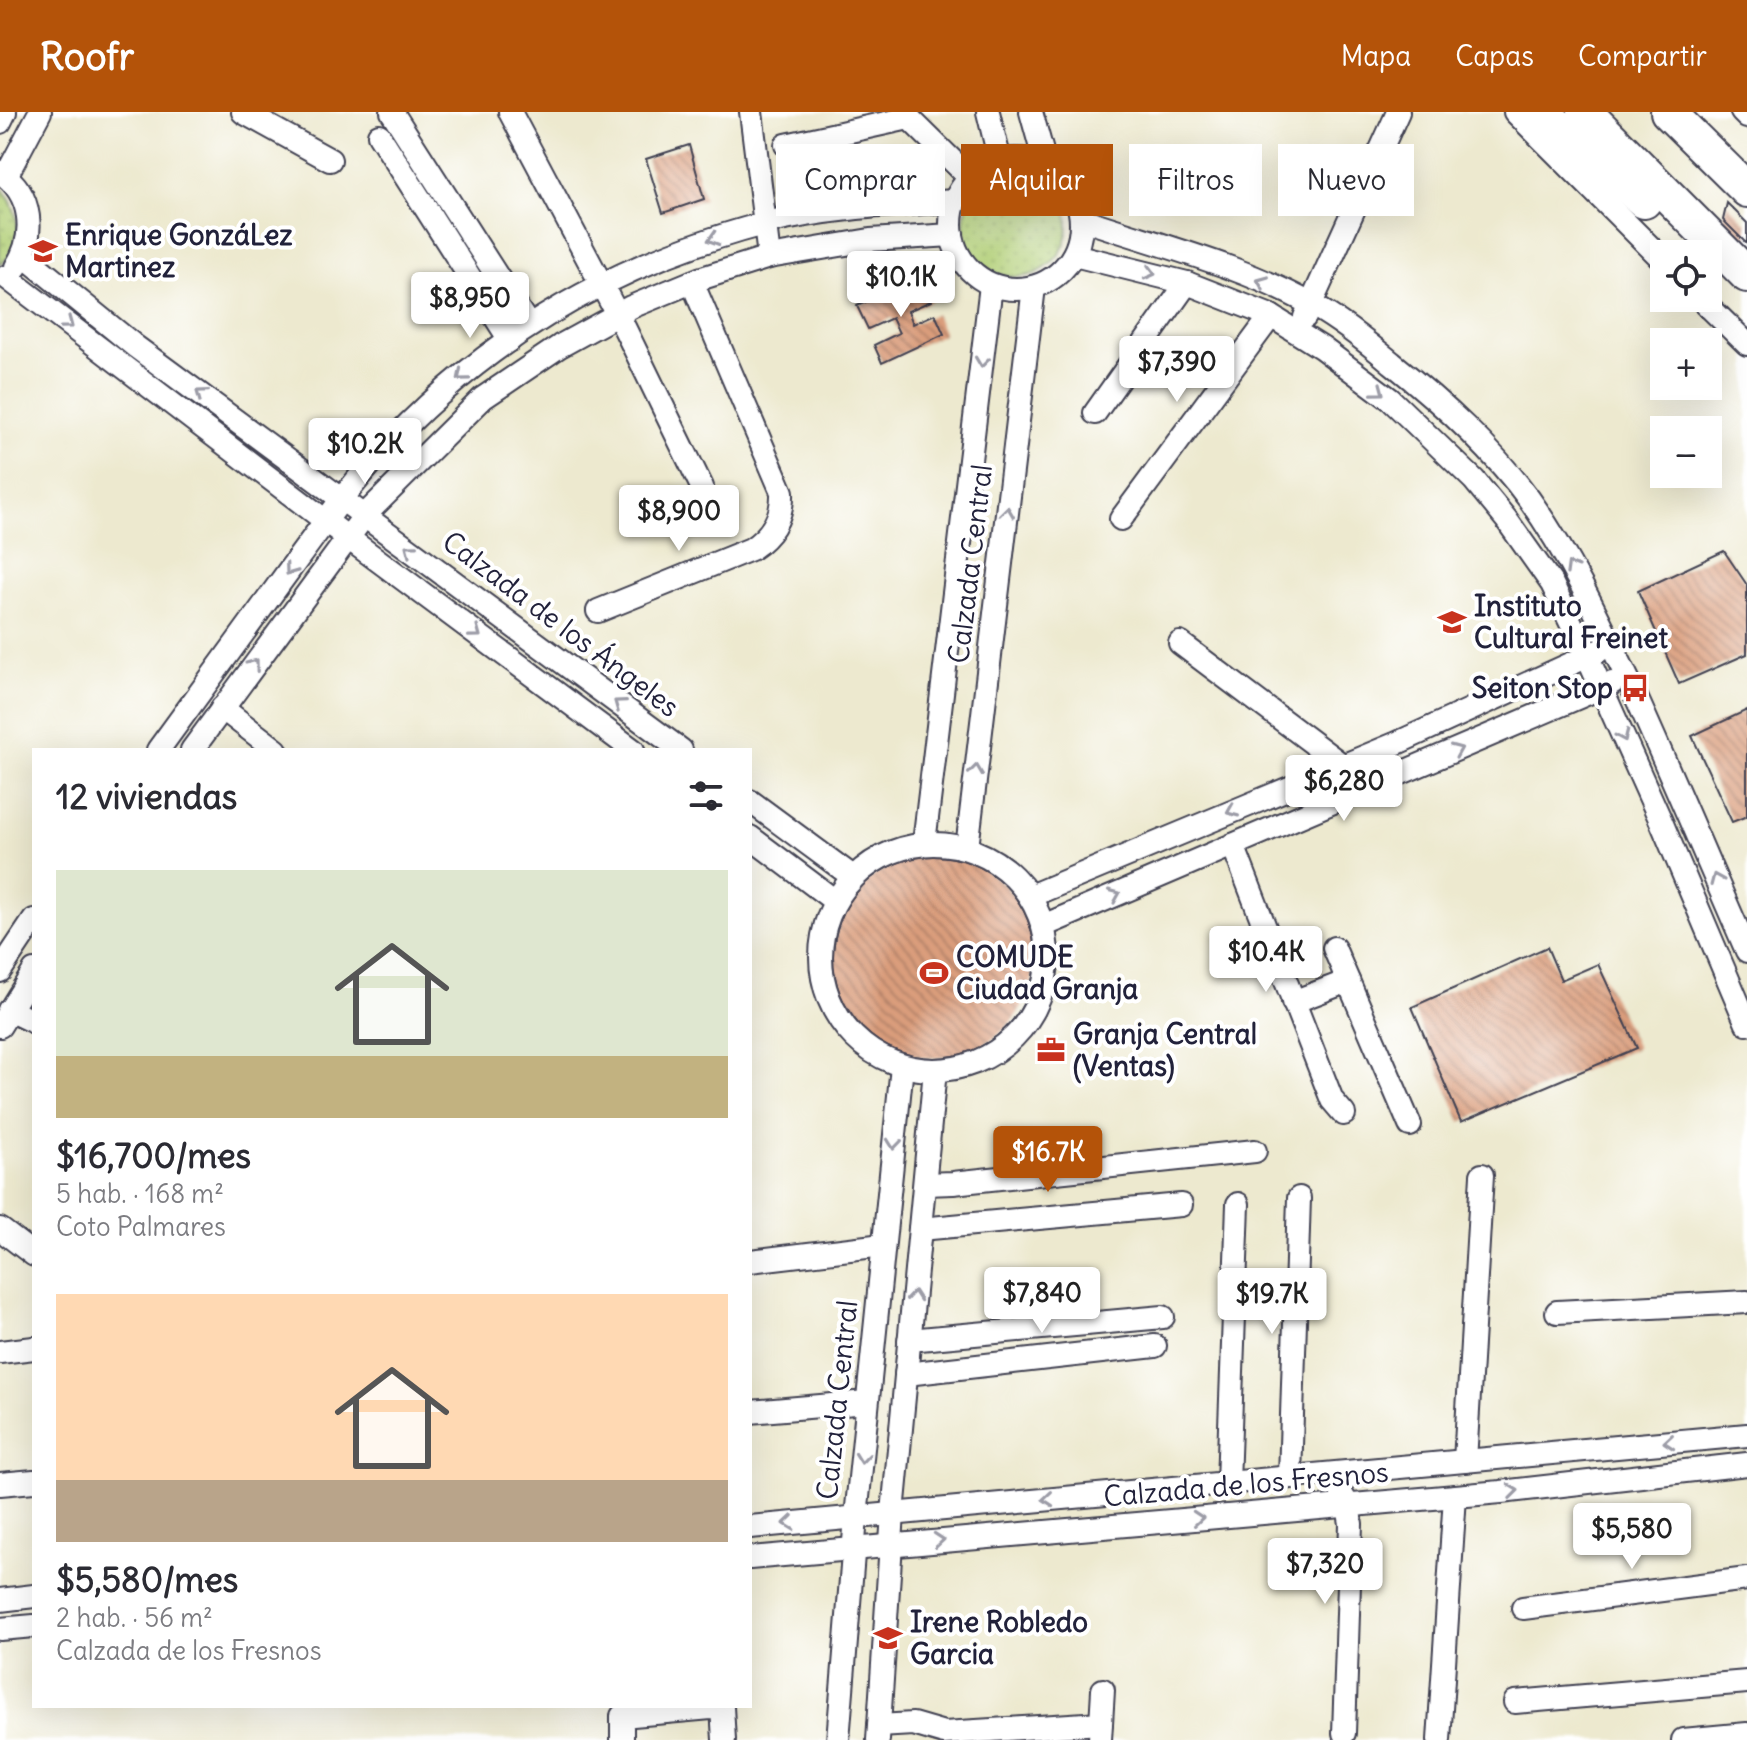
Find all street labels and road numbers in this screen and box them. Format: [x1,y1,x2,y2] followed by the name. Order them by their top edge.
[940,462,1000,666] street label: Calzada Central
[436,522,687,725] street label: Calzada de los Ángeles
[809,1299,865,1501] street label: Calzada Central
[1102,1454,1390,1514] street label: Calzada de los Fresnos

